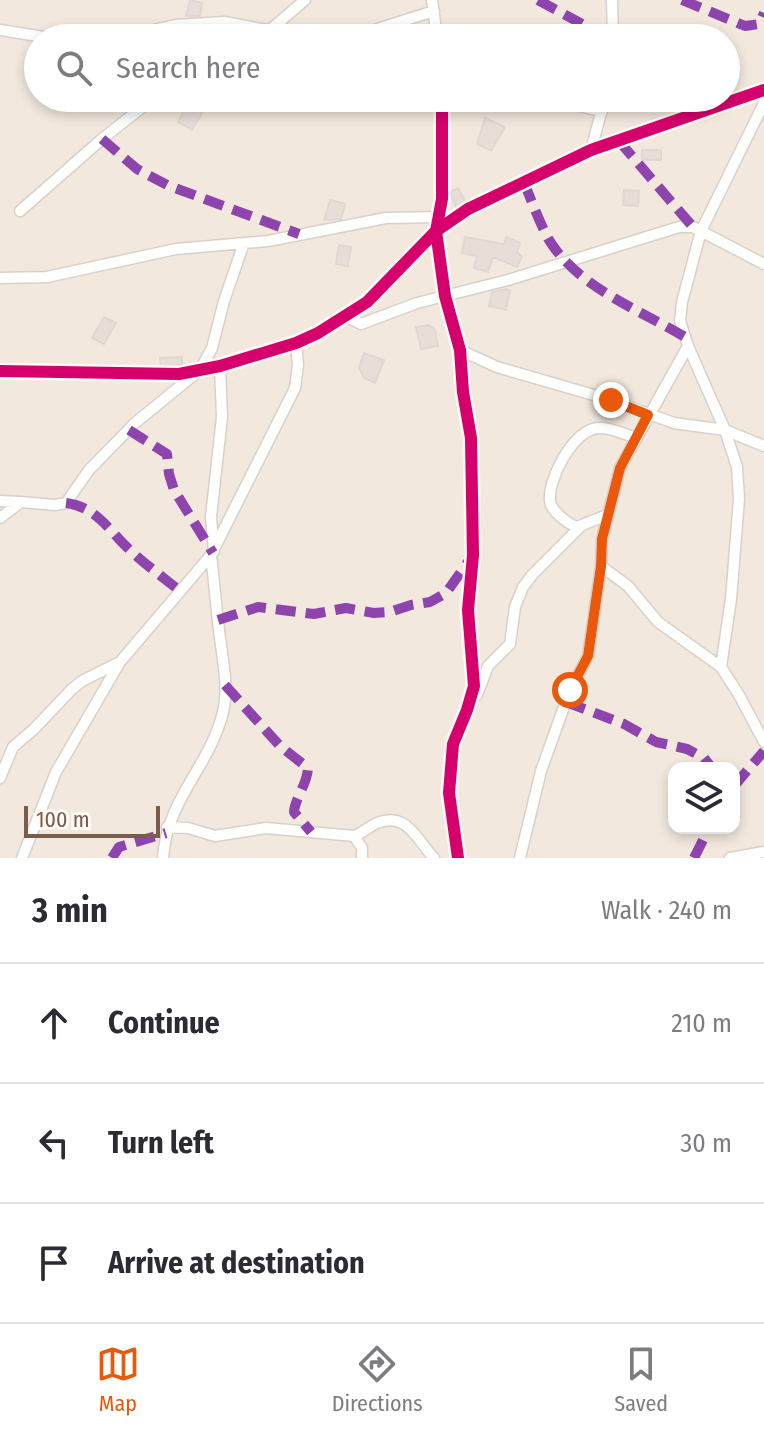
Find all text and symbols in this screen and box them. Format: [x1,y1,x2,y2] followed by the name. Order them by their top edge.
[24,24,740,112] search box
[52,46,96,90] icon: search
[116,50,261,86] text: Search here
[593,382,629,418] route end
[552,672,588,708] route start
[668,762,740,834] map controls
[668,762,740,834] button: layers
[24,802,160,838] scale bar
[36,806,90,833] text: 100 m
[32,890,108,931] text: 3 min
[601,895,732,926] text: Walk · 240 m
[32,1001,76,1045] icon: ahead
[108,1005,220,1041] text: Continue
[671,1008,732,1039] text: 210 m
[32,1121,76,1165] icon: left
[108,1125,214,1161] text: Turn left
[681,1128,732,1159] text: 30 m
[32,1241,76,1285] icon: arrive
[108,1245,365,1281] text: Arrive at destination
[96,1342,140,1417] tab: Map
[332,1342,423,1417] tab: Directions
[614,1342,668,1417] tab: Saved

